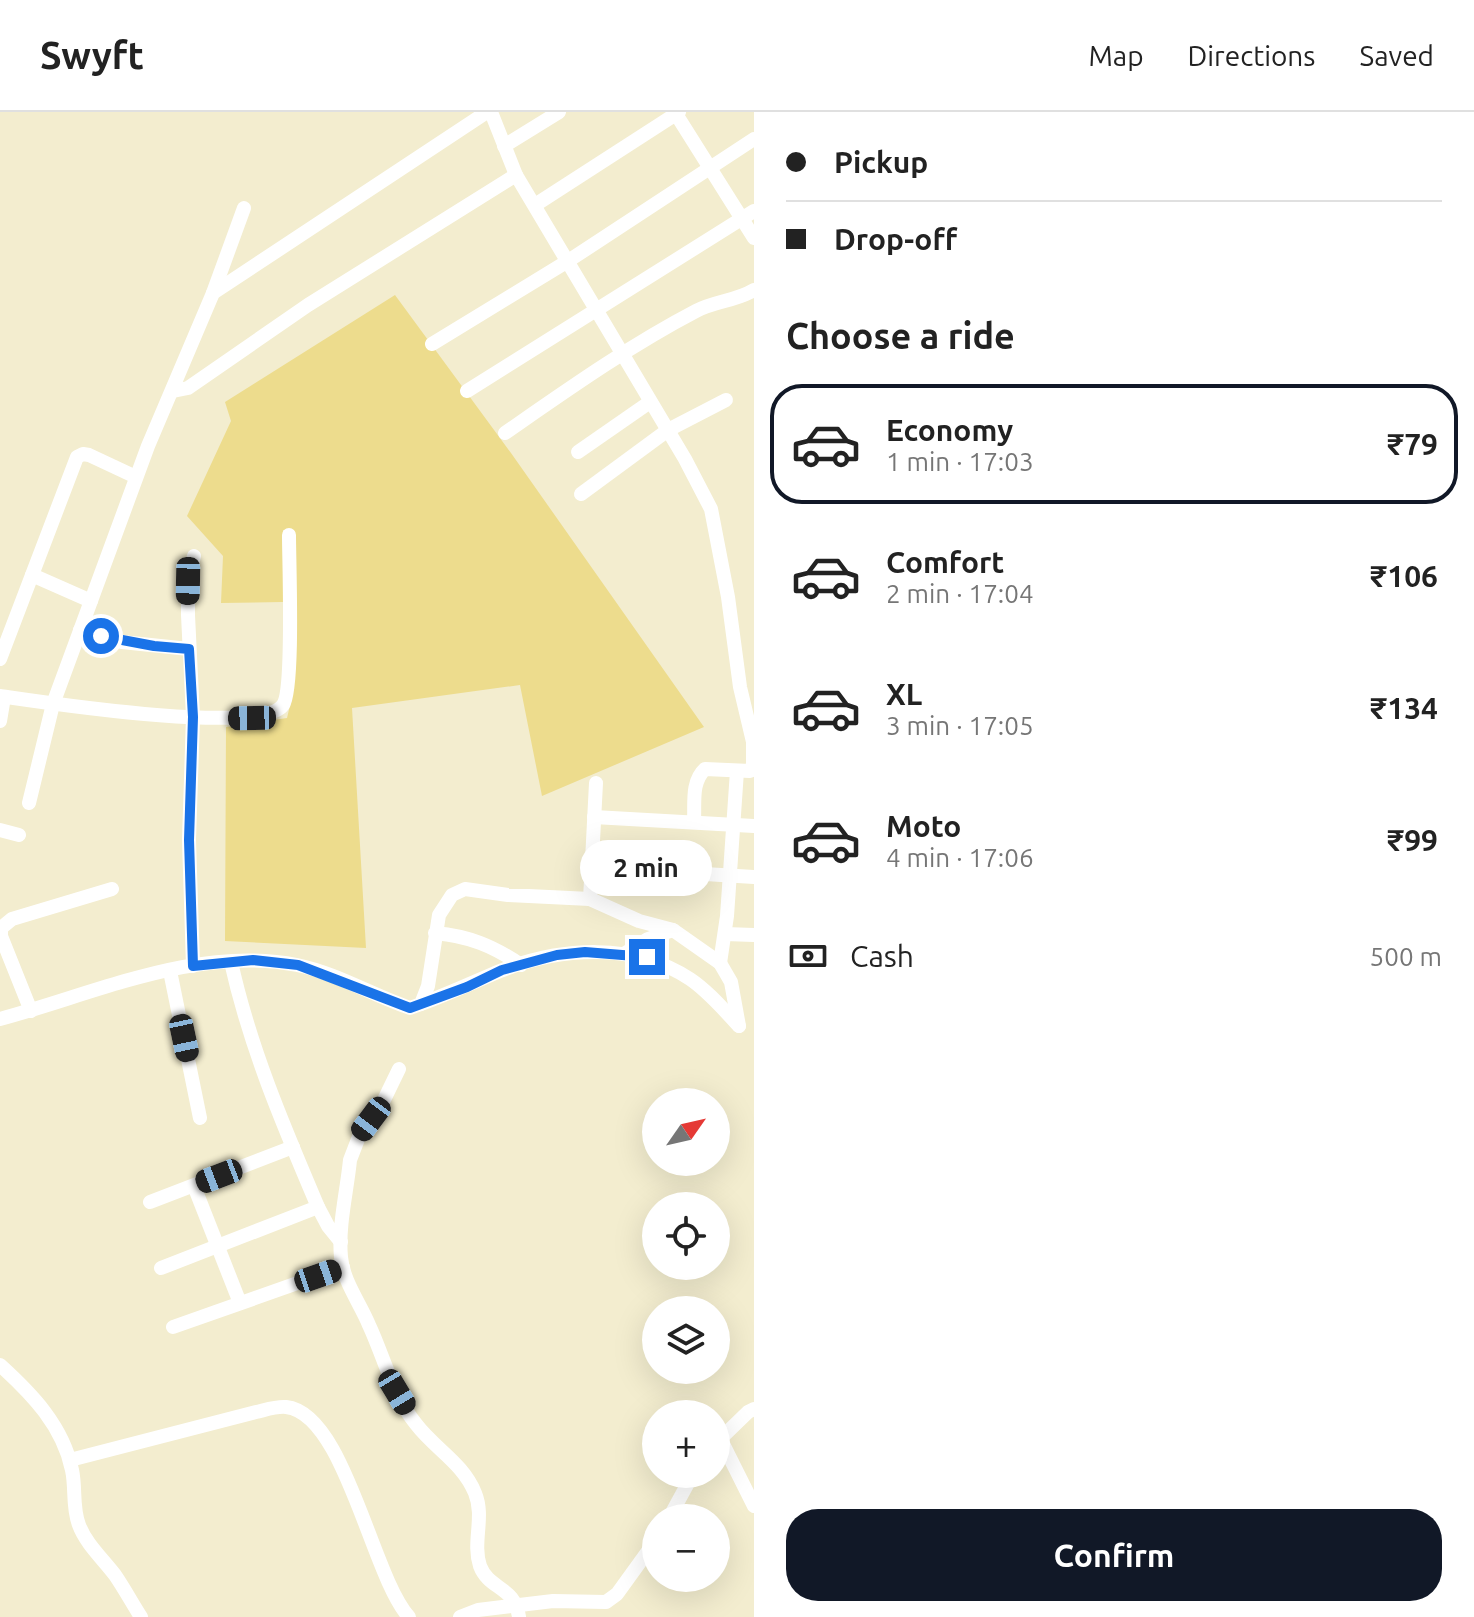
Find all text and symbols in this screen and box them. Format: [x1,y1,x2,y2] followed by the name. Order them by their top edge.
[40,34,144,76] text: Swyft
[1088,40,1144,71] text: Map
[1188,40,1315,71] text: Directions
[1359,40,1434,71] text: Saved
[834,145,928,179] text: Pickup
[834,222,957,256] text: Drop-off
[786,315,1015,356] text: Choose a ride
[790,408,862,480] icon: car
[886,413,1013,447] text: Economy
[1387,427,1438,461] text: ₹79
[886,447,1034,476] text: 1 min · 17:03
[790,540,862,612] icon: car
[886,545,1004,579] text: Comfort
[176,557,200,605] car
[1370,559,1438,593] text: ₹106
[886,579,1034,608] text: 2 min · 17:04
[83,618,119,654] route start
[790,672,862,744] icon: car
[886,677,922,711] text: XL
[1370,691,1438,725] text: ₹134
[228,706,276,730] car
[886,711,1034,740] text: 3 min · 17:05
[790,804,862,876] icon: car
[886,809,961,843] text: Moto
[1387,823,1438,857] text: ₹99
[581,841,713,897] callout: 2 min
[886,843,1034,872] text: 4 min · 17:06
[613,853,679,882] text: 2 min
[786,934,830,978] icon: cash
[629,939,665,975] route end
[850,939,914,973] text: Cash
[1370,942,1442,971] text: 500 m
[167,1012,201,1064] car
[642,1088,730,1176] north arrow
[642,1088,730,1592] map controls
[347,1093,395,1145] car
[192,1156,246,1196] car
[642,1192,730,1280] button: locate
[291,1257,345,1295] car
[642,1296,730,1384] button: layers
[374,1365,420,1419] car
[642,1400,730,1488] button: +
[642,1504,730,1592] button: −
[786,1509,1442,1601] button: Confirm

